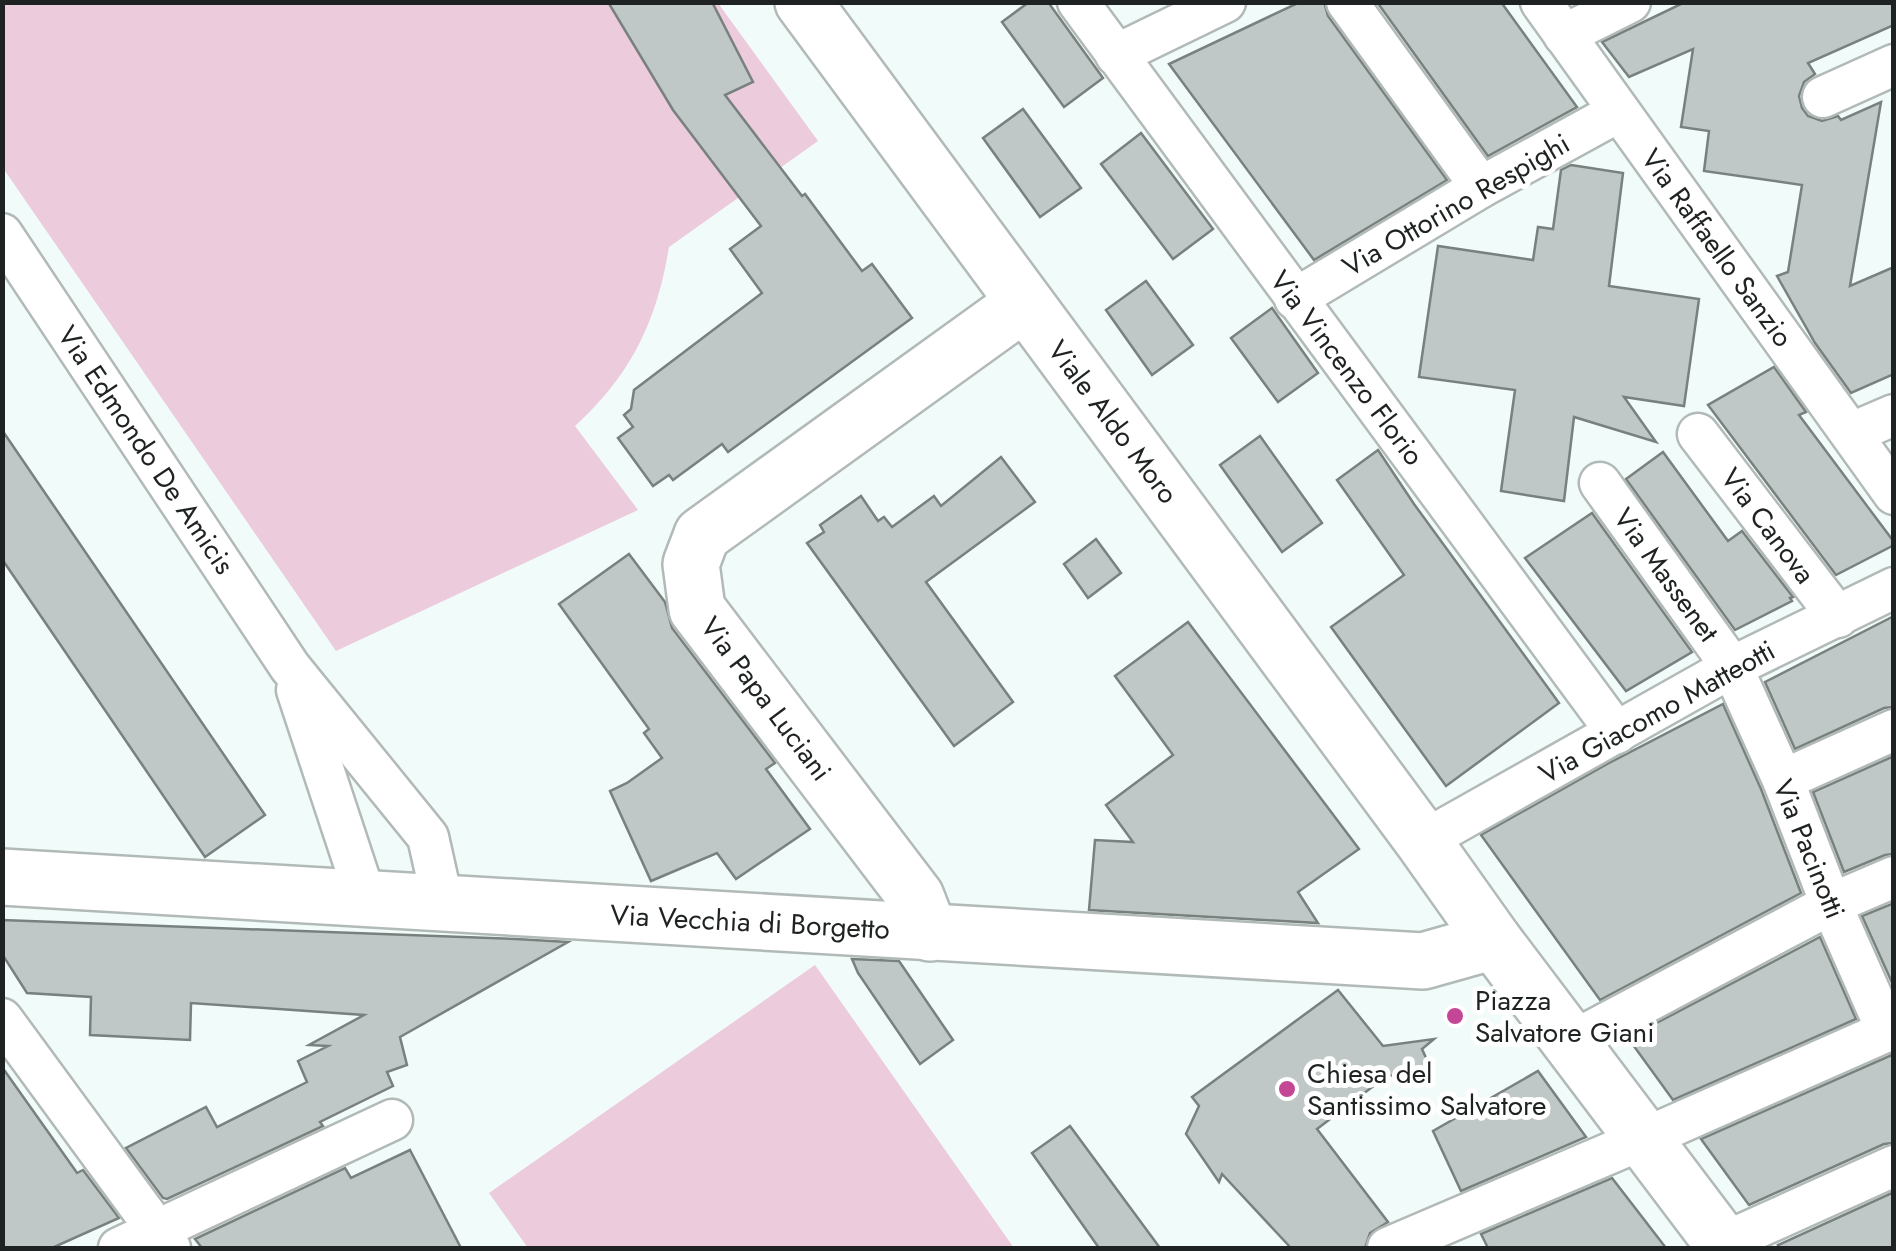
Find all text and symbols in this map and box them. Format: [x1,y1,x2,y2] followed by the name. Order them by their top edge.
[1335,123,1577,287] street label: Via Ottorino Respighi
[1631,140,1803,356] street label: Via Raffaello Sanzio
[1260,262,1434,474] street label: Via Vincenzo Florio
[47,318,245,582] street label: Via Edmondo De Amicis
[1038,332,1188,512] street label: Viale Aldo Moro
[1711,459,1825,593] street label: Via Canova
[1603,500,1729,651] street label: Via Massenet
[691,608,841,790] street label: Via Papa Luciani
[1531,630,1783,794] street label: Via Giacomo Matteotti
[1762,773,1856,925] street label: Via Pacinotti
[609,894,891,950] street label: Via Vecchia di Borgetto
[1475,980,1654,1053] place label: Piazza Salvatore Giani
[1444,1005,1466,1027] marker: Piazza Salvatore Giani
[1307,1053,1547,1126] place label: Chiesa del Santissimo Salvatore
[1276,1078,1298,1100] marker: Chiesa del Santissimo Salvatore

